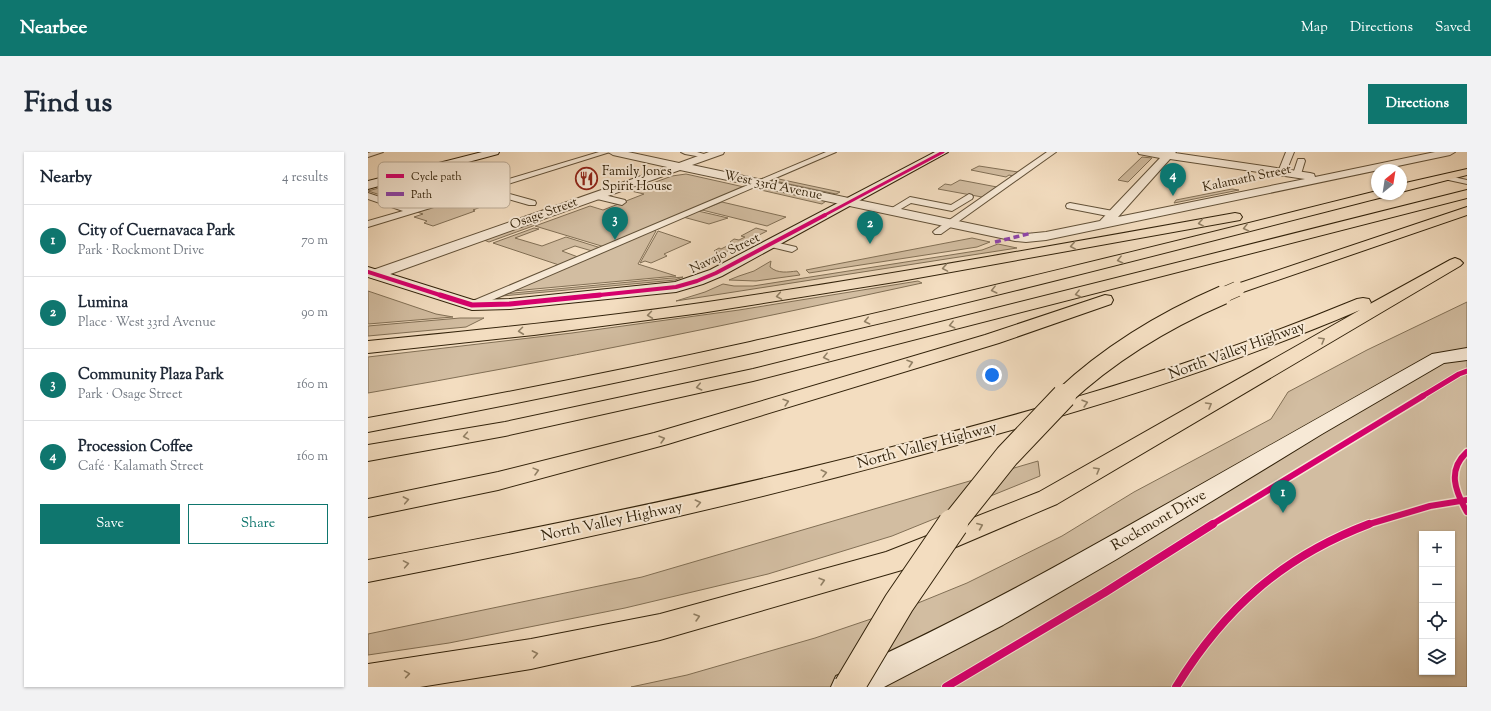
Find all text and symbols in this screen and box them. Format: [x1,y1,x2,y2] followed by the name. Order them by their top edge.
[20,15,87,42] text: Nearbee
[1301,18,1328,38] text: Map
[1350,18,1413,38] text: Directions
[1435,18,1471,38] text: Saved
[24,84,112,124] text: Find us
[1368,84,1467,124] button: Directions
[1201,161,1293,197] street label: Kalamath Street
[378,162,510,208] legend
[602,163,672,196] place label: Family Jones Spirit House
[1160,163,1186,196] pin: 4
[1371,164,1407,200] north arrow
[40,166,92,190] text: Nearby
[574,166,600,192] restaurant icon: Family Jones Spirit House
[722,167,824,205] street label: West 33rd Avenue
[282,169,328,187] text: 4 results
[411,169,462,185] text: Cycle path
[411,187,433,203] text: Path
[508,193,581,235] street label: Osage Street
[602,207,628,240] pin: 3
[857,211,883,244] pin: 2
[1198,218,1204,227] one-way arrow
[78,221,235,242] text: City of Cuernavaca Park
[1243,223,1250,232] one-way arrow
[687,229,764,279] street label: Navajo Street
[51,232,55,250] text: 1
[301,232,328,250] text: 70 m
[1070,241,1076,250] one-way arrow
[78,242,204,260] text: Park · Rockmont Drive
[1117,255,1123,263] one-way arrow
[942,264,948,272] one-way arrow
[990,286,997,294] one-way arrow
[1075,289,1081,297] one-way arrow
[776,291,782,300] one-way arrow
[78,293,128,314] text: Lumina
[50,304,56,322] text: 2
[301,304,328,322] text: 90 m
[647,310,653,319] one-way arrow
[78,314,216,332] text: Place · West 33rd Avenue
[864,316,870,324] one-way arrow
[1166,316,1309,385] street label: North Valley Highway
[948,321,955,329] one-way arrow
[518,326,524,335] one-way arrow
[1318,337,1325,344] one-way arrow
[822,352,829,361] one-way arrow
[907,359,914,368] one-way arrow
[78,365,224,386] text: Community Plaza Park
[982,365,1002,385] your location
[50,376,56,394] text: 3
[297,376,328,394] text: 160 m
[696,383,702,391] one-way arrow
[78,386,182,404] text: Park · Osage Street
[783,398,790,407] one-way arrow
[1082,399,1088,407] one-way arrow
[1205,403,1213,410] one-way arrow
[855,417,1000,475] street label: North Valley Highway
[463,431,470,440] one-way arrow
[658,435,665,444] one-way arrow
[78,437,193,458] text: Procession Coffee
[50,448,56,466] text: 4
[297,448,328,466] text: 160 m
[78,458,203,476] text: Café · Kalamath Street
[533,468,539,476] one-way arrow
[1093,468,1100,475] one-way arrow
[821,469,828,477] one-way arrow
[1270,480,1296,513] pin: 1
[1107,485,1211,557] street label: Rockmont Drive
[403,496,409,505] one-way arrow
[539,497,685,547] street label: North Valley Highway
[695,499,701,507] one-way arrow
[40,504,180,544] button: Save
[188,504,328,544] button: Share
[975,523,983,531] one-way arrow
[1419,531,1455,675] map controls
[1419,531,1455,567] button: +
[403,560,409,568] one-way arrow
[1419,567,1455,603] button: −
[819,577,826,586] one-way arrow
[1419,603,1455,639] button: locate
[694,613,700,621] one-way arrow
[1419,639,1455,675] button: layers
[532,650,538,658] one-way arrow
[403,670,410,679] one-way arrow

